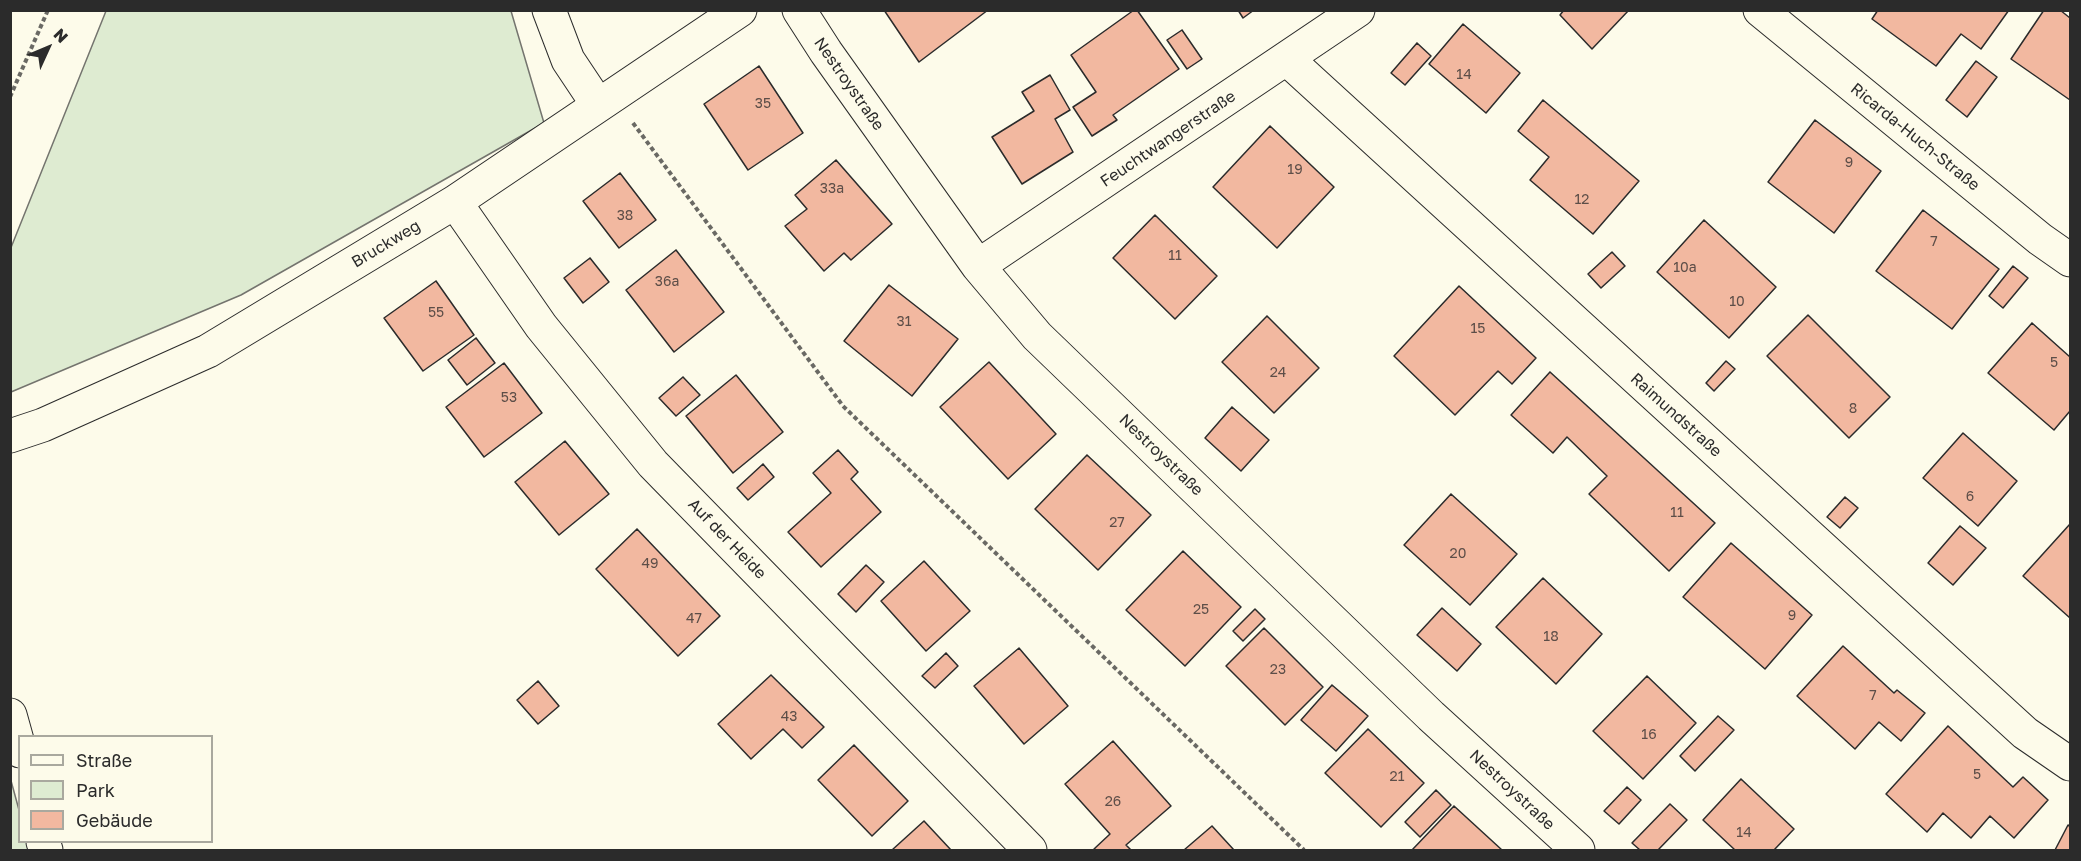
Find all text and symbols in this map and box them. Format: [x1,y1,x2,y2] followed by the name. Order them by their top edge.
[18,18,78,78] north arrow
[50,24,72,47] text: N
[810,34,888,134] street label: Nestroystraße
[1456,67,1472,83] house number: 14
[1847,79,1983,195] street label: Ricarda-Huch-Straße
[1097,87,1239,191] street label: Feuchtwangerstraße
[755,96,771,112] house number: 35
[1845,155,1853,171] house number: 9
[1287,162,1303,178] house number: 19
[820,181,844,197] house number: 33a
[1575,192,1589,208] house number: 12
[617,208,633,224] house number: 38
[348,216,424,272] street label: Bruckweg
[1930,234,1938,250] house number: 7
[1168,248,1182,264] house number: 11
[1673,260,1697,276] house number: 10a
[655,274,679,290] house number: 36a
[1729,294,1745,310] house number: 10
[428,305,444,321] house number: 55
[897,314,911,330] house number: 31
[1471,321,1485,337] house number: 15
[2050,355,2058,371] house number: 5
[1270,365,1286,381] house number: 24
[1626,369,1726,461] street label: Raimundstraße
[501,390,517,406] house number: 53
[1849,401,1857,417] house number: 8
[1115,410,1207,500] street label: Nestroystraße
[1966,489,1974,505] house number: 6
[684,495,770,583] street label: Auf der Heide
[1670,505,1684,521] house number: 11
[1109,515,1125,531] house number: 27
[1450,546,1466,562] house number: 20
[641,556,659,572] house number: 49
[1193,602,1209,618] house number: 25
[1788,608,1796,624] house number: 9
[686,611,702,627] house number: 47
[1543,629,1559,645] house number: 18
[1270,662,1286,678] house number: 23
[1869,688,1877,704] house number: 7
[781,709,797,725] house number: 43
[1641,727,1657,743] house number: 16
[18,735,213,843] legend
[1466,746,1558,834] street label: Nestroystraße
[76,749,132,771] text: Straße
[1973,767,1981,783] house number: 5
[1390,769,1404,785] house number: 21
[76,779,115,801] text: Park
[1105,794,1121,810] house number: 26
[76,809,153,831] text: Gebäude
[1736,825,1752,841] house number: 14

